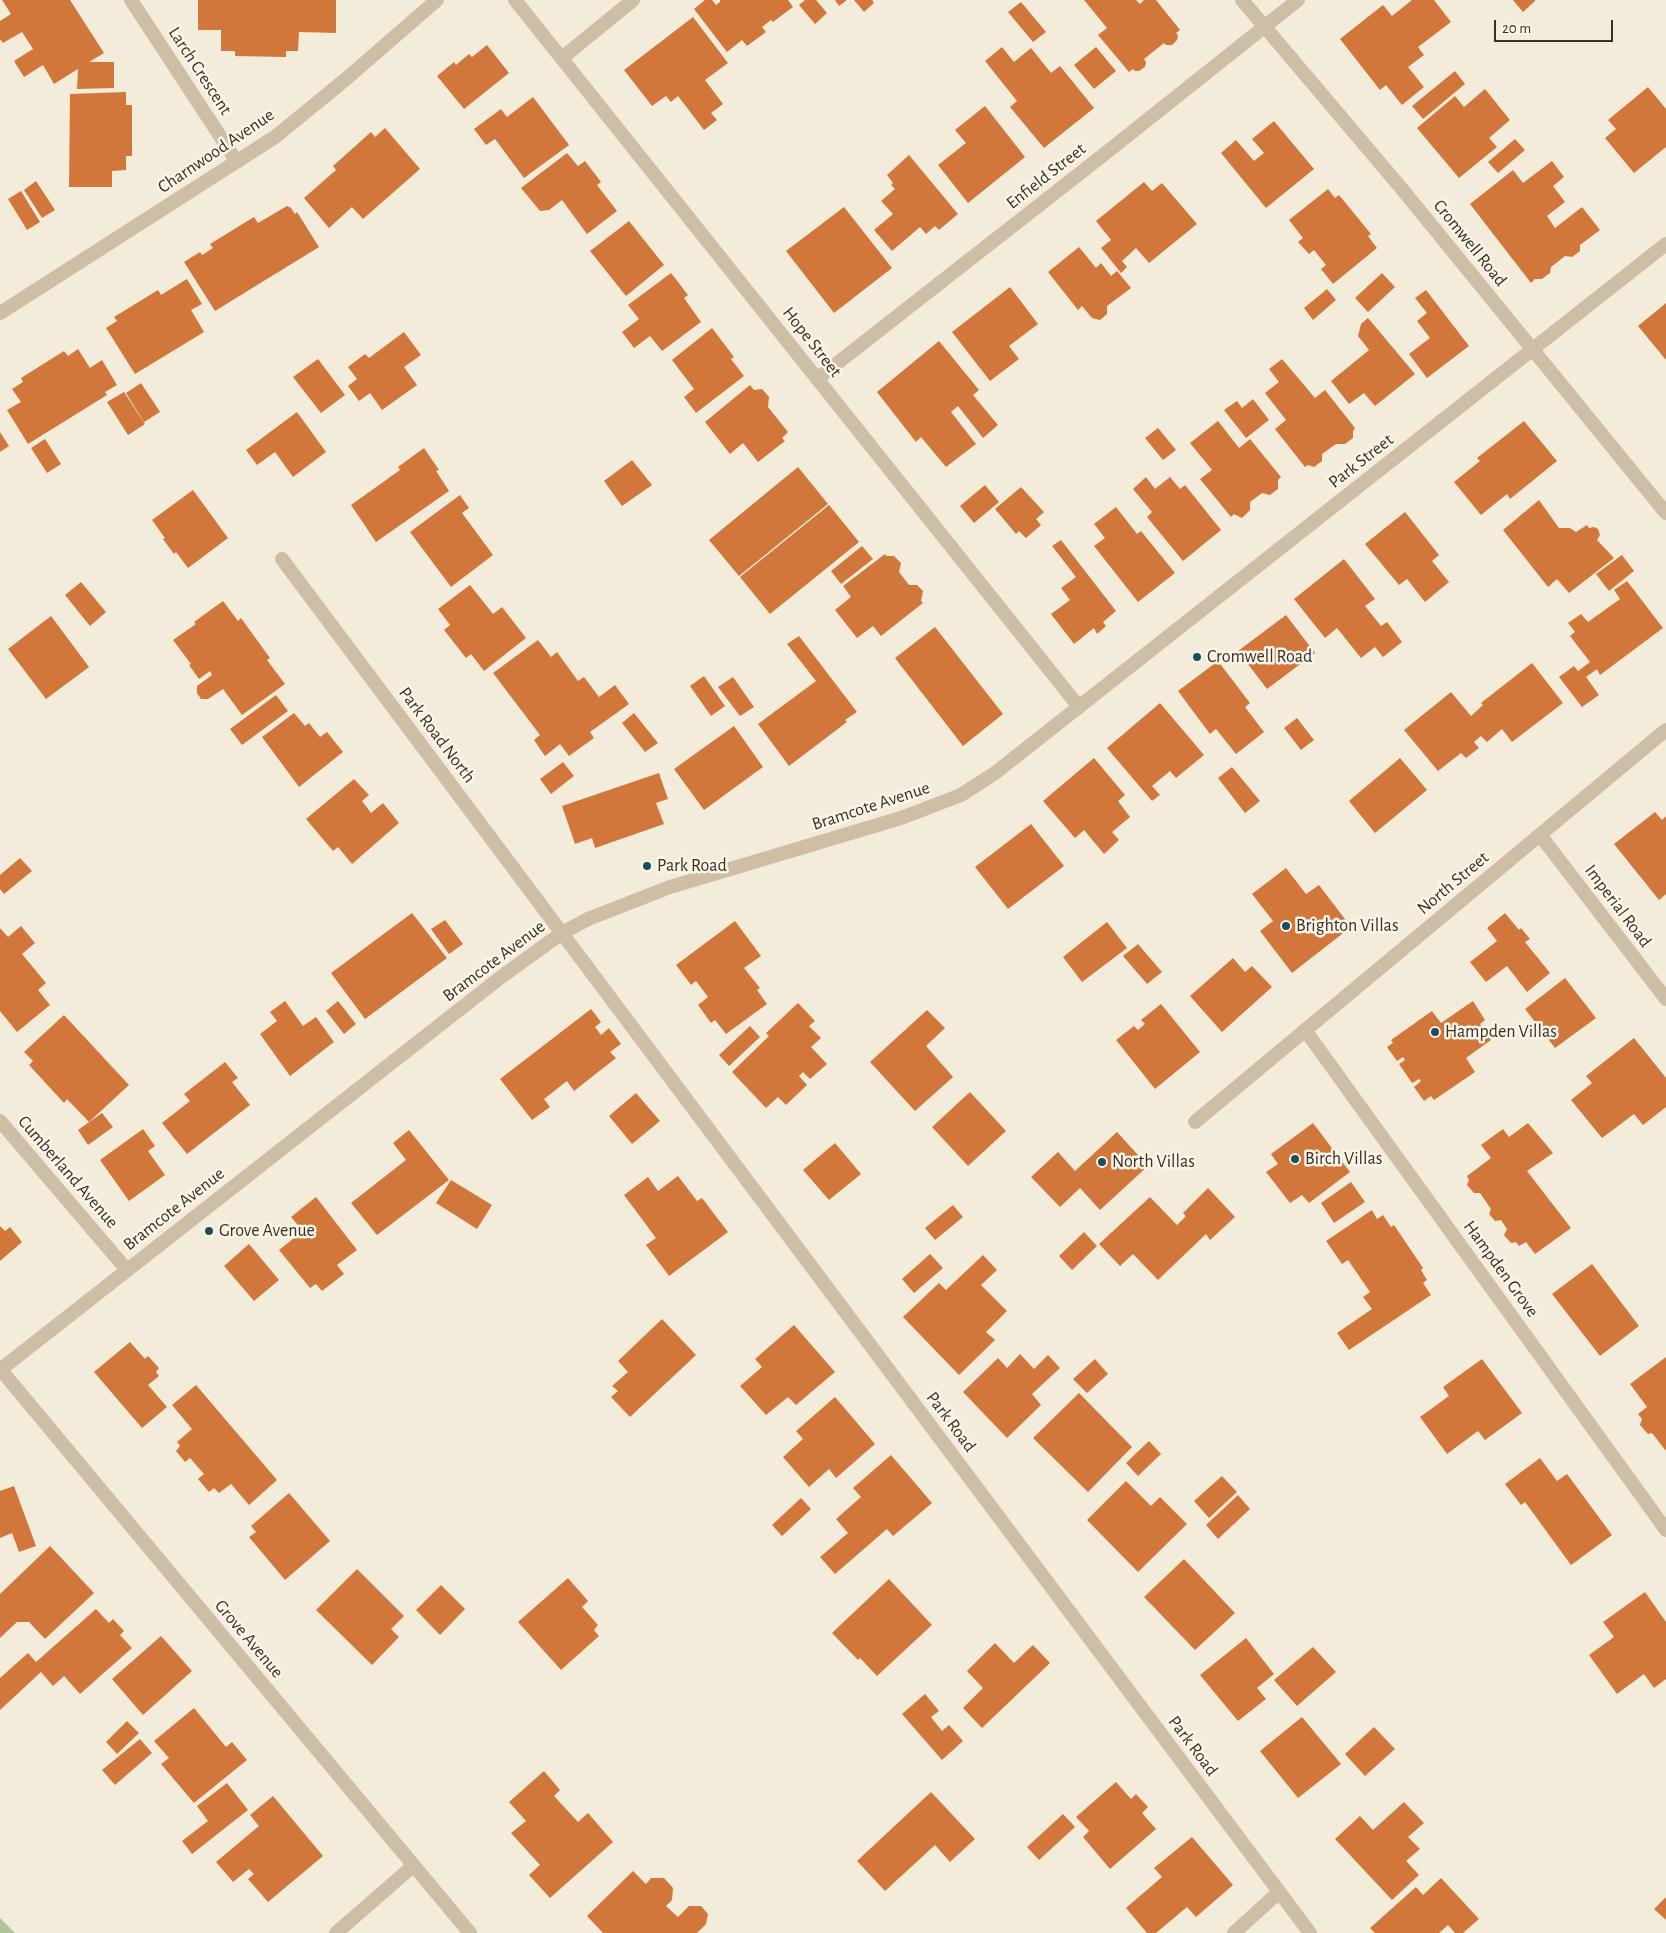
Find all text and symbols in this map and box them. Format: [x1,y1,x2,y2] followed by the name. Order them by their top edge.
[1496,10,1615,42] scale bar
[1502,21,1531,36] text: 20 m
[164,23,236,119] street label: Larch Crescent
[154,104,278,198] street label: Charnwood Avenue
[1002,138,1090,214] street label: Enfield Street
[1428,195,1512,291] street label: Cromwell Road
[778,302,846,382] street label: Hope Street
[1324,429,1398,493] street label: Park Street
[1207,646,1312,668] place label: Cromwell Road
[1191,651,1203,663] marker: Cromwell Road
[394,683,480,787] street label: Park Road North
[809,777,933,835] street label: Bramcote Avenue
[1413,847,1493,919] street label: North Street
[657,855,727,877] place label: Park Road
[641,860,653,872] marker: Park Road
[1580,860,1656,952] street label: Imperial Road
[439,915,549,1007] street label: Bramcote Avenue
[1296,915,1399,937] place label: Brighton Villas
[1280,920,1292,932] marker: Brighton Villas
[1445,1021,1557,1043] place label: Hampden Villas
[1429,1026,1441,1038] marker: Hampden Villas
[13,1111,123,1233] street label: Cumberland Avenue
[1305,1148,1382,1170] place label: Birch Villas
[1112,1151,1195,1173] place label: North Villas
[1289,1153,1301,1165] marker: Birch Villas
[1096,1156,1108,1168] marker: North Villas
[119,1163,229,1255] street label: Bramcote Avenue
[1459,1217,1543,1321] street label: Hampden Grove
[219,1220,315,1242] place label: Grove Avenue
[203,1225,215,1237] marker: Grove Avenue
[921,1388,981,1456] street label: Park Road
[210,1595,288,1683] street label: Grove Avenue
[1163,1712,1223,1780] street label: Park Road

